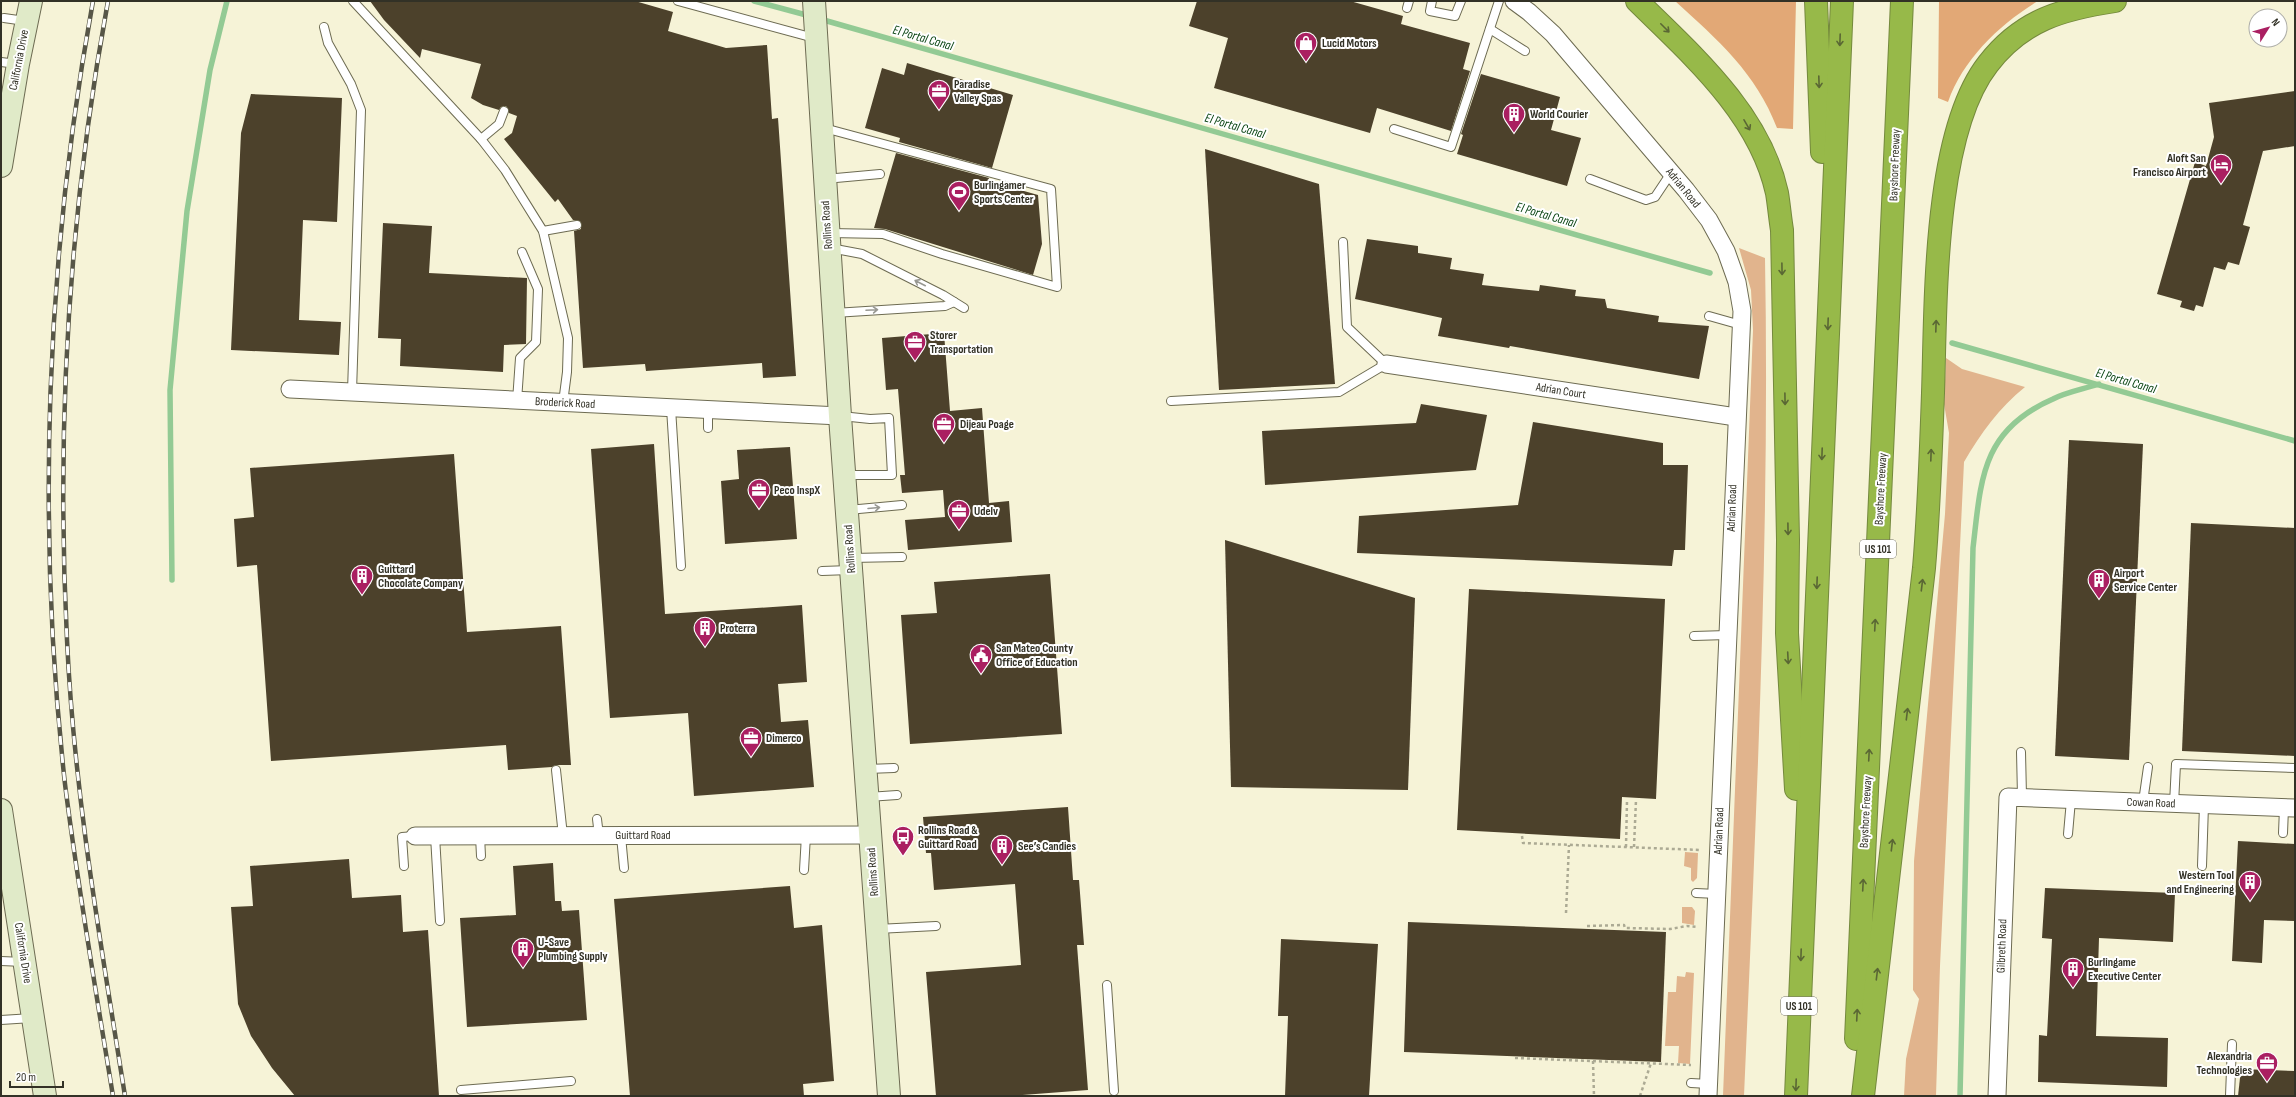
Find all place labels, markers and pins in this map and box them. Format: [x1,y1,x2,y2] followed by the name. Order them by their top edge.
[1293,30,1319,63] shop icon: Lucid Motors
[1322,36,1377,51] place label: Lucid Motors
[954,77,1002,106] place label: Paradise Valley Spas
[926,78,952,111] office icon: Paradise Valley Spas
[1501,101,1527,134] building icon: World Courier
[1530,107,1588,122] place label: World Courier
[2133,151,2206,180] place label: Aloft San Francisco Airport
[2208,152,2234,185] hotel icon: Aloft San Francisco Airport
[974,178,1034,207] place label: Burlingamer Sports Center
[946,179,972,212] sports icon: Burlingamer Sports Center
[930,328,993,357] place label: Storer Transportation
[902,329,928,362] office icon: Storer Transportation
[931,411,957,444] office icon: Dijeau Poage
[960,417,1014,432] place label: Dijeau Poage
[746,477,772,510] office icon: Peco InspX
[774,483,821,498] place label: Peco InspX
[946,498,972,531] office icon: Udelv
[974,504,998,519] place label: Udelv
[378,562,463,591] place label: Guittard Chocolate Company
[349,563,375,596] building icon: Guittard Chocolate Company
[2113,566,2177,595] place label: Airport Service Center
[2086,567,2112,600] building icon: Airport Service Center
[692,615,718,648] building icon: Proterra
[720,621,755,636] place label: Proterra
[996,641,1078,670] place label: San Mateo County Office of Education
[968,642,994,675] public building icon: San Mateo County Office of Education
[738,725,764,758] office icon: Dimerco
[766,731,802,746] place label: Dimerco
[918,823,978,852] place label: Rollins Road & Guittard Road
[890,824,916,857] bus stop icon: Rollins Road & Guittard Road
[989,833,1015,866] building icon: See’s Candies
[1018,839,1076,854] place label: See’s Candies
[2166,868,2234,897] place label: Western Tool and Engineering
[2237,869,2263,902] building icon: Western Tool and Engineering
[538,935,607,964] place label: U-Save Plumbing Supply
[510,936,536,969] building icon: U-Save Plumbing Supply
[2088,955,2161,984] place label: Burlingame Executive Center
[2060,956,2086,989] building icon: Burlingame Executive Center
[2197,1049,2252,1078] place label: Alexandria Technologies
[2254,1050,2280,1083] office icon: Alexandria Technologies

